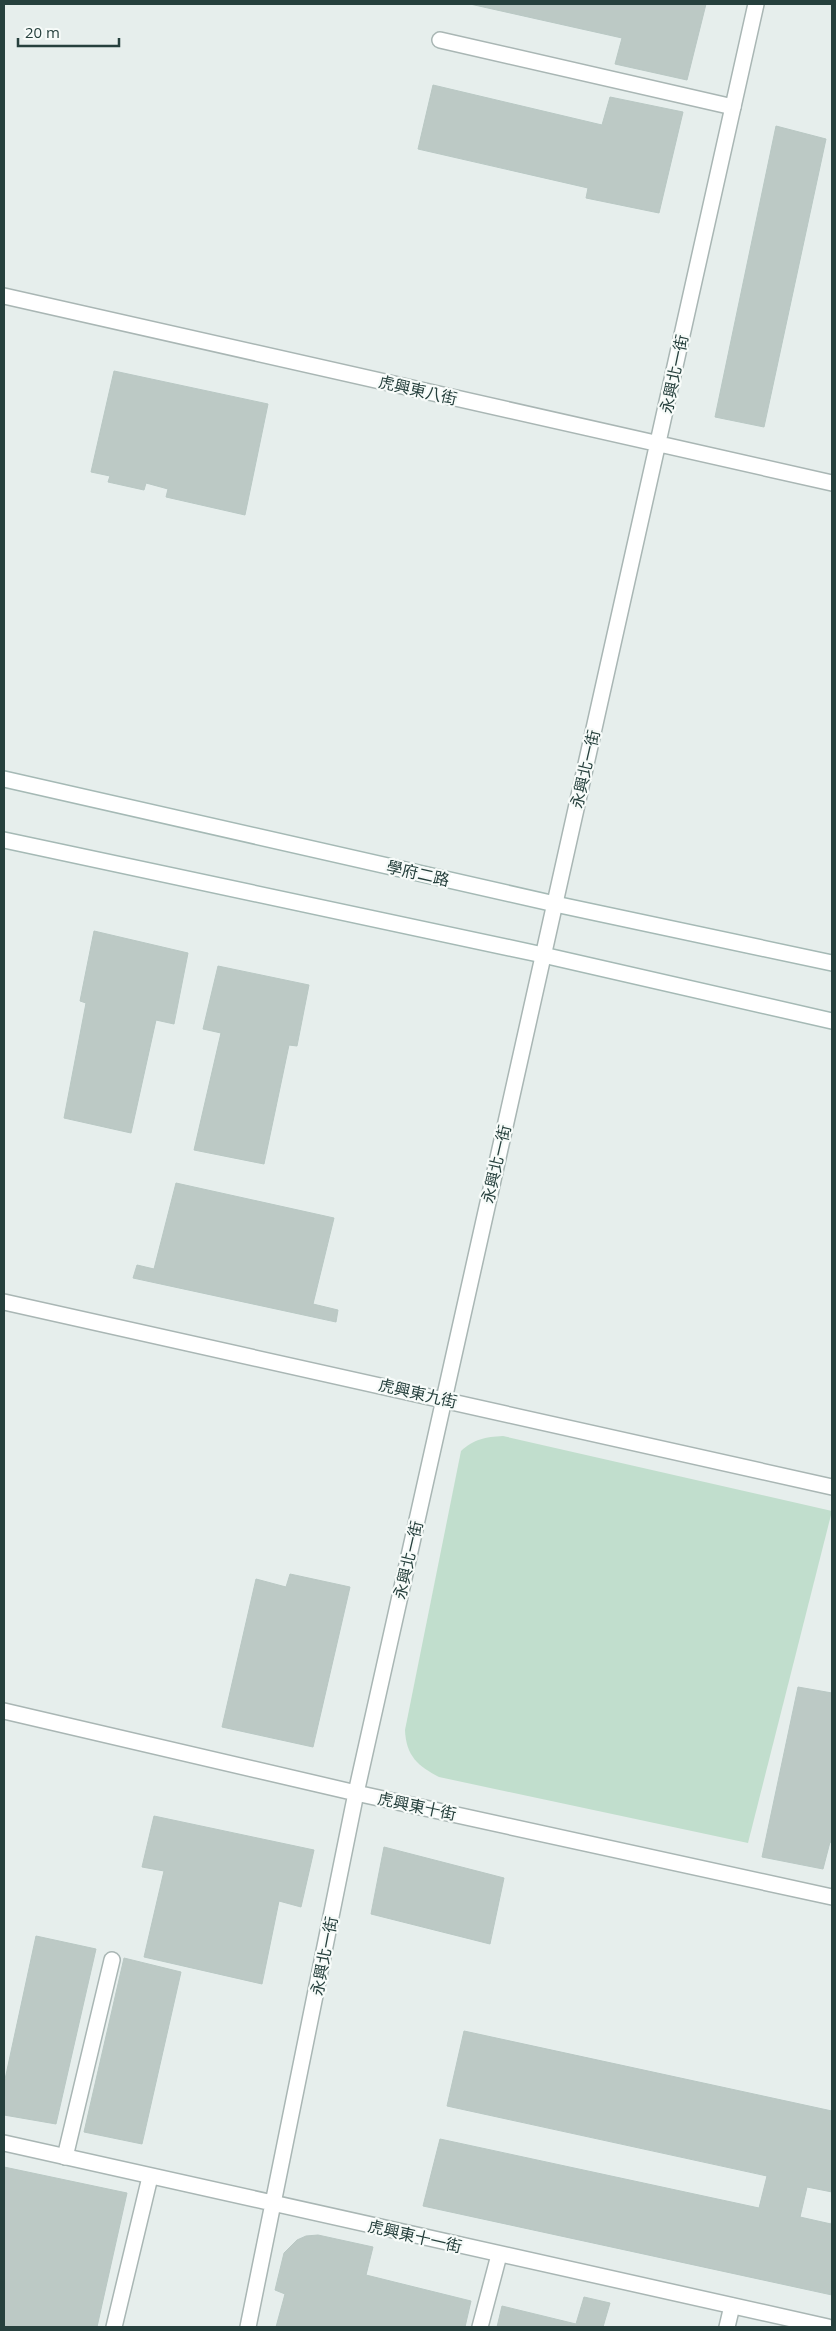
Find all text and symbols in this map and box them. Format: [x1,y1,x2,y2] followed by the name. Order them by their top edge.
[18,15,119,47] scale bar
[25,22,60,42] text: 20 m
[655,333,693,415] street label: 永興北一街
[377,370,459,410] street label: 虎興東八街
[565,728,605,810] street label: 永興北一街
[384,855,452,891] street label: 學府二路
[476,1123,516,1205] street label: 永興北一街
[377,1373,459,1413] street label: 虎興東九街
[388,1519,428,1601] street label: 永興北一街
[376,1787,458,1825] street label: 虎興東十街
[306,1915,342,1997] street label: 永興北一街
[366,2214,464,2258] street label: 虎興東十一街

